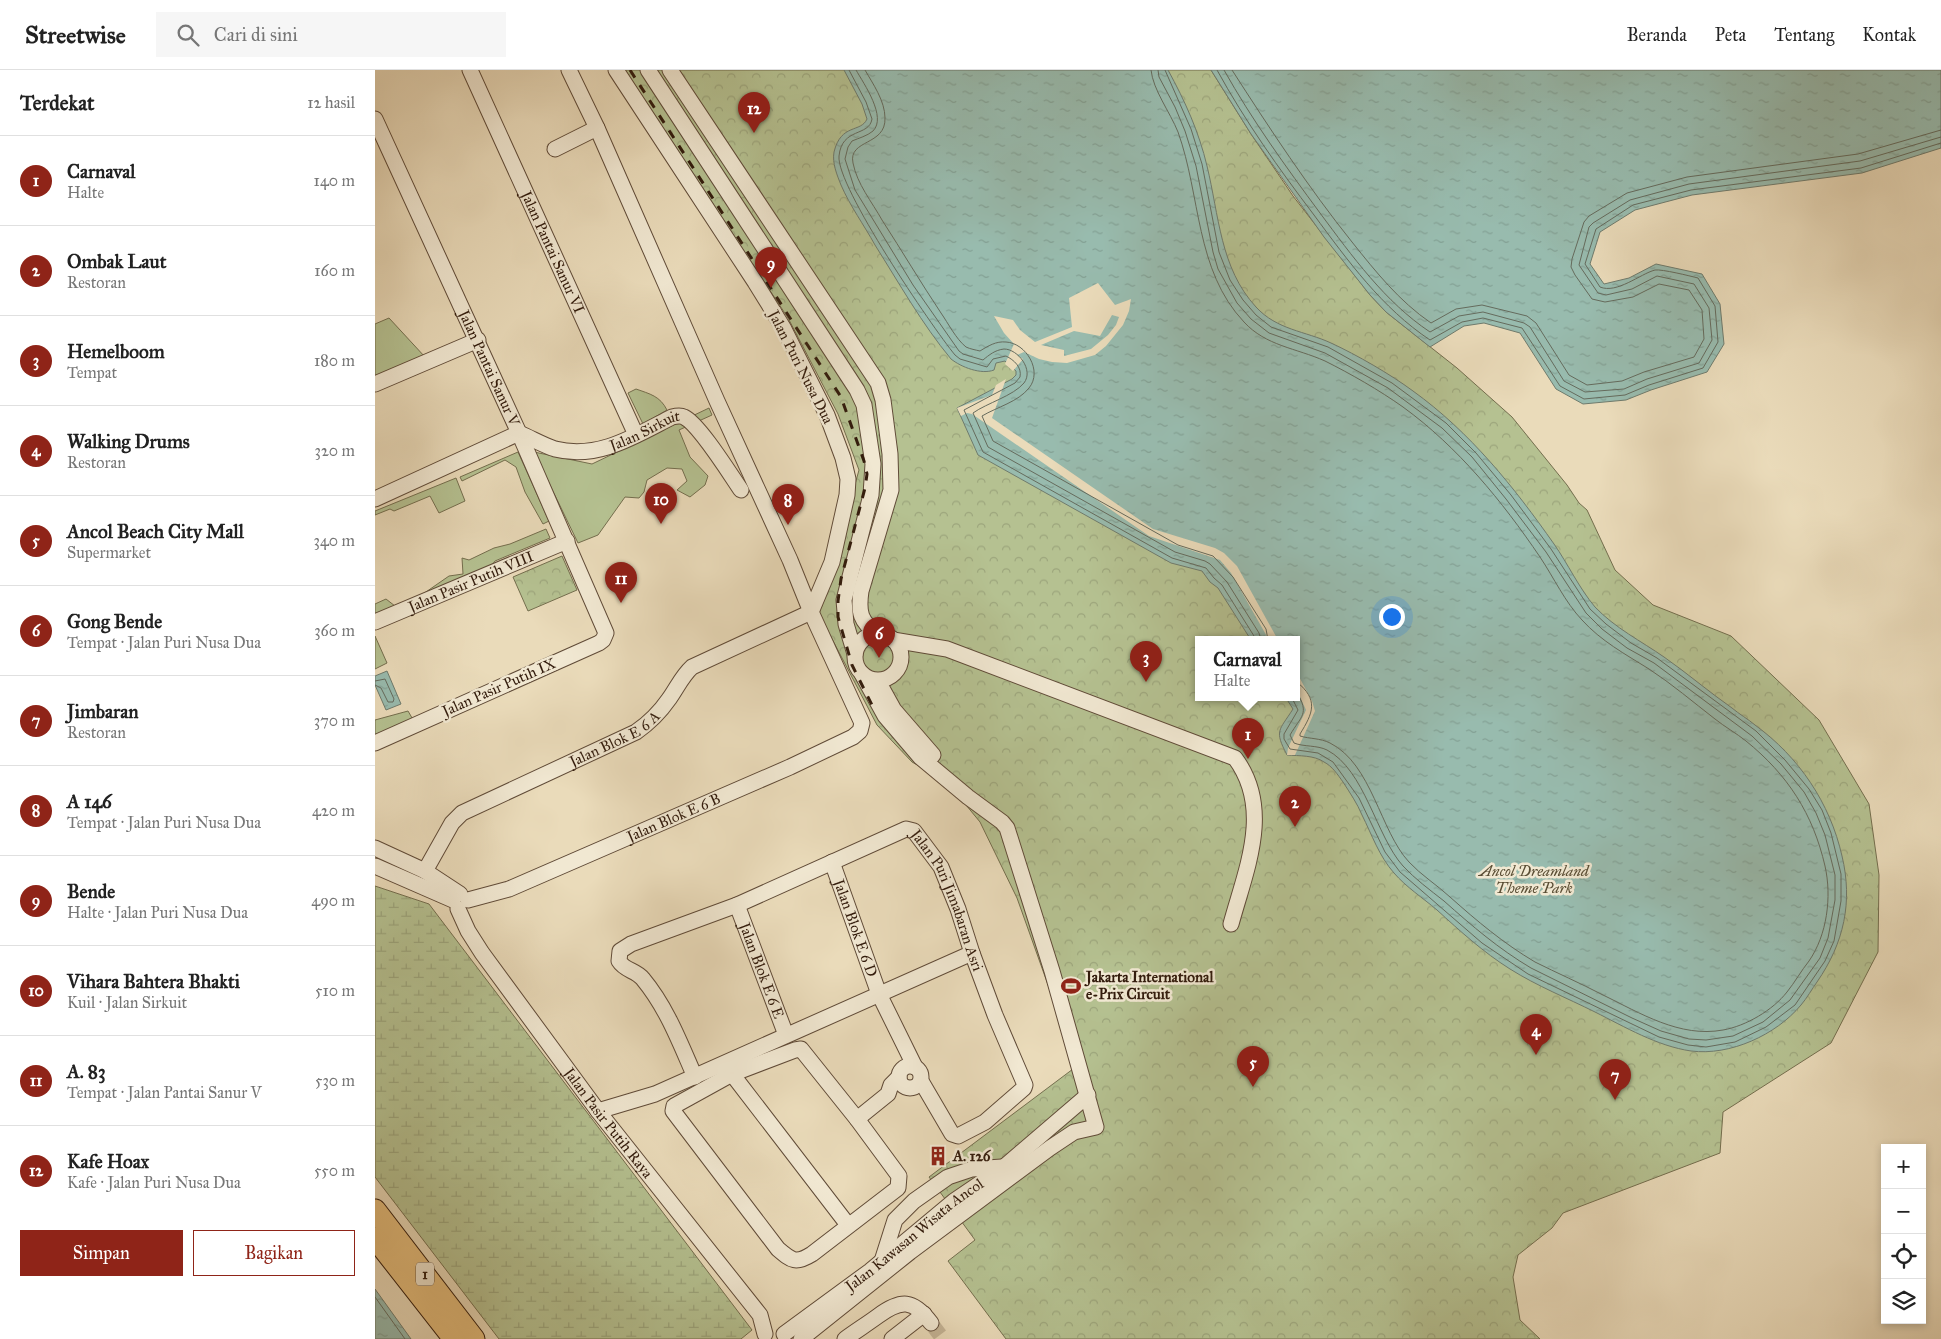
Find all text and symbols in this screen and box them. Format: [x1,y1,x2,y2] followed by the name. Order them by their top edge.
[156,12,506,57] search box
[25,20,126,50] text: Streetwise
[174,21,202,49] icon: search
[214,23,298,46] text: Cari di sini
[1627,24,1687,46] text: Beranda
[1715,24,1746,46] text: Peta
[1774,24,1834,46] text: Tentang
[1862,24,1916,46] text: Kontak
[20,90,94,116] text: Terdekat
[738,92,770,133] pin: 12
[307,93,355,112] text: 12 hasil
[67,160,135,183] text: Carnaval
[33,171,39,190] text: 1
[314,171,355,190] text: 140 m
[67,183,104,202] text: Halte
[515,186,588,316] street label: Jalan Pantai Sanur VI
[755,247,787,288] pin: 9
[67,250,166,273] text: Ombak Laut
[32,261,40,280] text: 2
[314,261,355,280] text: 160 m
[67,273,126,292] text: Restoran
[453,305,524,430] street label: Jalan Pantai Sanur V
[763,305,838,428] street label: Jalan Puri Nusa Dua
[67,340,165,363] text: Hemelboom
[33,351,39,370] text: 3
[314,351,355,370] text: 180 m
[67,363,117,382] text: Tempat
[605,407,682,456] street label: Jalan Sirkuit
[67,430,190,453] text: Walking Drums
[32,441,40,460] text: 4
[315,441,355,460] text: 320 m
[67,453,126,472] text: Restoran
[645,483,677,524] pin: 10
[772,484,804,525] pin: 8
[67,520,244,543] text: Ancol Beach City Mall
[32,531,40,550] text: 5
[313,531,355,550] text: 340 m
[67,543,151,562] text: Supermarket
[404,547,536,618] street label: Jalan Pasir Putih VIII
[605,562,637,603] pin: 11
[1379,604,1405,630] your location
[67,610,162,633] text: Gong Bende
[863,617,895,658] pin: 6
[32,621,40,640] text: 6
[314,621,355,640] text: 360 m
[67,633,261,652] text: Tempat · Jalan Puri Nusa Dua
[1195,636,1300,701] popup
[1130,641,1162,682] pin: 3
[1213,648,1282,671] text: Carnaval
[438,654,559,722] street label: Jalan Pasir Putih IX
[1213,671,1250,690] text: Halte
[67,700,138,723] text: Jimbaran
[565,707,664,772] street label: Jalan Blok E 6 A
[32,711,40,730] text: 7
[314,711,355,730] text: 370 m
[1232,718,1264,759] pin: 1
[67,723,126,742] text: Restoran
[1279,786,1311,827] pin: 2
[622,789,723,847] street label: Jalan Blok E 6 B
[67,790,112,813] text: A 146
[32,801,40,820] text: 8
[312,801,355,820] text: 420 m
[67,813,261,832] text: Tempat · Jalan Puri Nusa Dua
[905,824,987,974] street label: Jalan Puri Jimabaran Asri
[1477,862,1590,897] park label: Ancol Dreamland Theme Park
[828,875,881,979] street label: Jalan Blok E 6 D
[67,880,115,903] text: Bende
[32,891,40,910] text: 9
[311,891,355,910] text: 490 m
[67,903,248,922] text: Halte · Jalan Puri Nusa Dua
[734,918,788,1021] street label: Jalan Blok E 6 E
[1084,968,1214,1003] place label: Jakarta International e-Prix Circuit
[67,970,240,993] text: Vihara Bahtera Bhakti
[1060,975,1082,997] sports icon: Jakarta International e-Prix Circuit
[28,981,44,1000] text: 10
[315,981,355,1000] text: 510 m
[67,993,187,1012] text: Kuil · Jalan Sirkuit
[1520,1014,1552,1055] pin: 4
[1237,1046,1269,1087] pin: 5
[1599,1059,1631,1100] pin: 7
[67,1060,106,1083] text: A. 83
[558,1063,657,1182] street label: Jalan Pasir Putih Raya
[30,1071,42,1090] text: 11
[315,1071,355,1090] text: 530 m
[67,1083,262,1102] text: Tempat · Jalan Pantai Sanur V
[1881,1144,1926,1324] map controls
[1881,1144,1926,1189] button: +
[927,1145,949,1167] building icon: A. 126
[952,1147,992,1165] place label: A. 126
[67,1150,149,1173] text: Kafe Hoax
[29,1161,43,1180] text: 12
[314,1161,355,1180] text: 550 m
[67,1173,241,1192] text: Kafe · Jalan Puri Nusa Dua
[840,1174,988,1297] street label: Jalan Kawasan Wisata Ancol
[1881,1189,1926,1234] button: −
[20,1230,183,1276] button: Simpan
[193,1230,355,1276] button: Bagikan
[1881,1234,1926,1279] button: locate
[416,1262,434,1286] road number: 1
[1881,1279,1926,1324] button: layers

